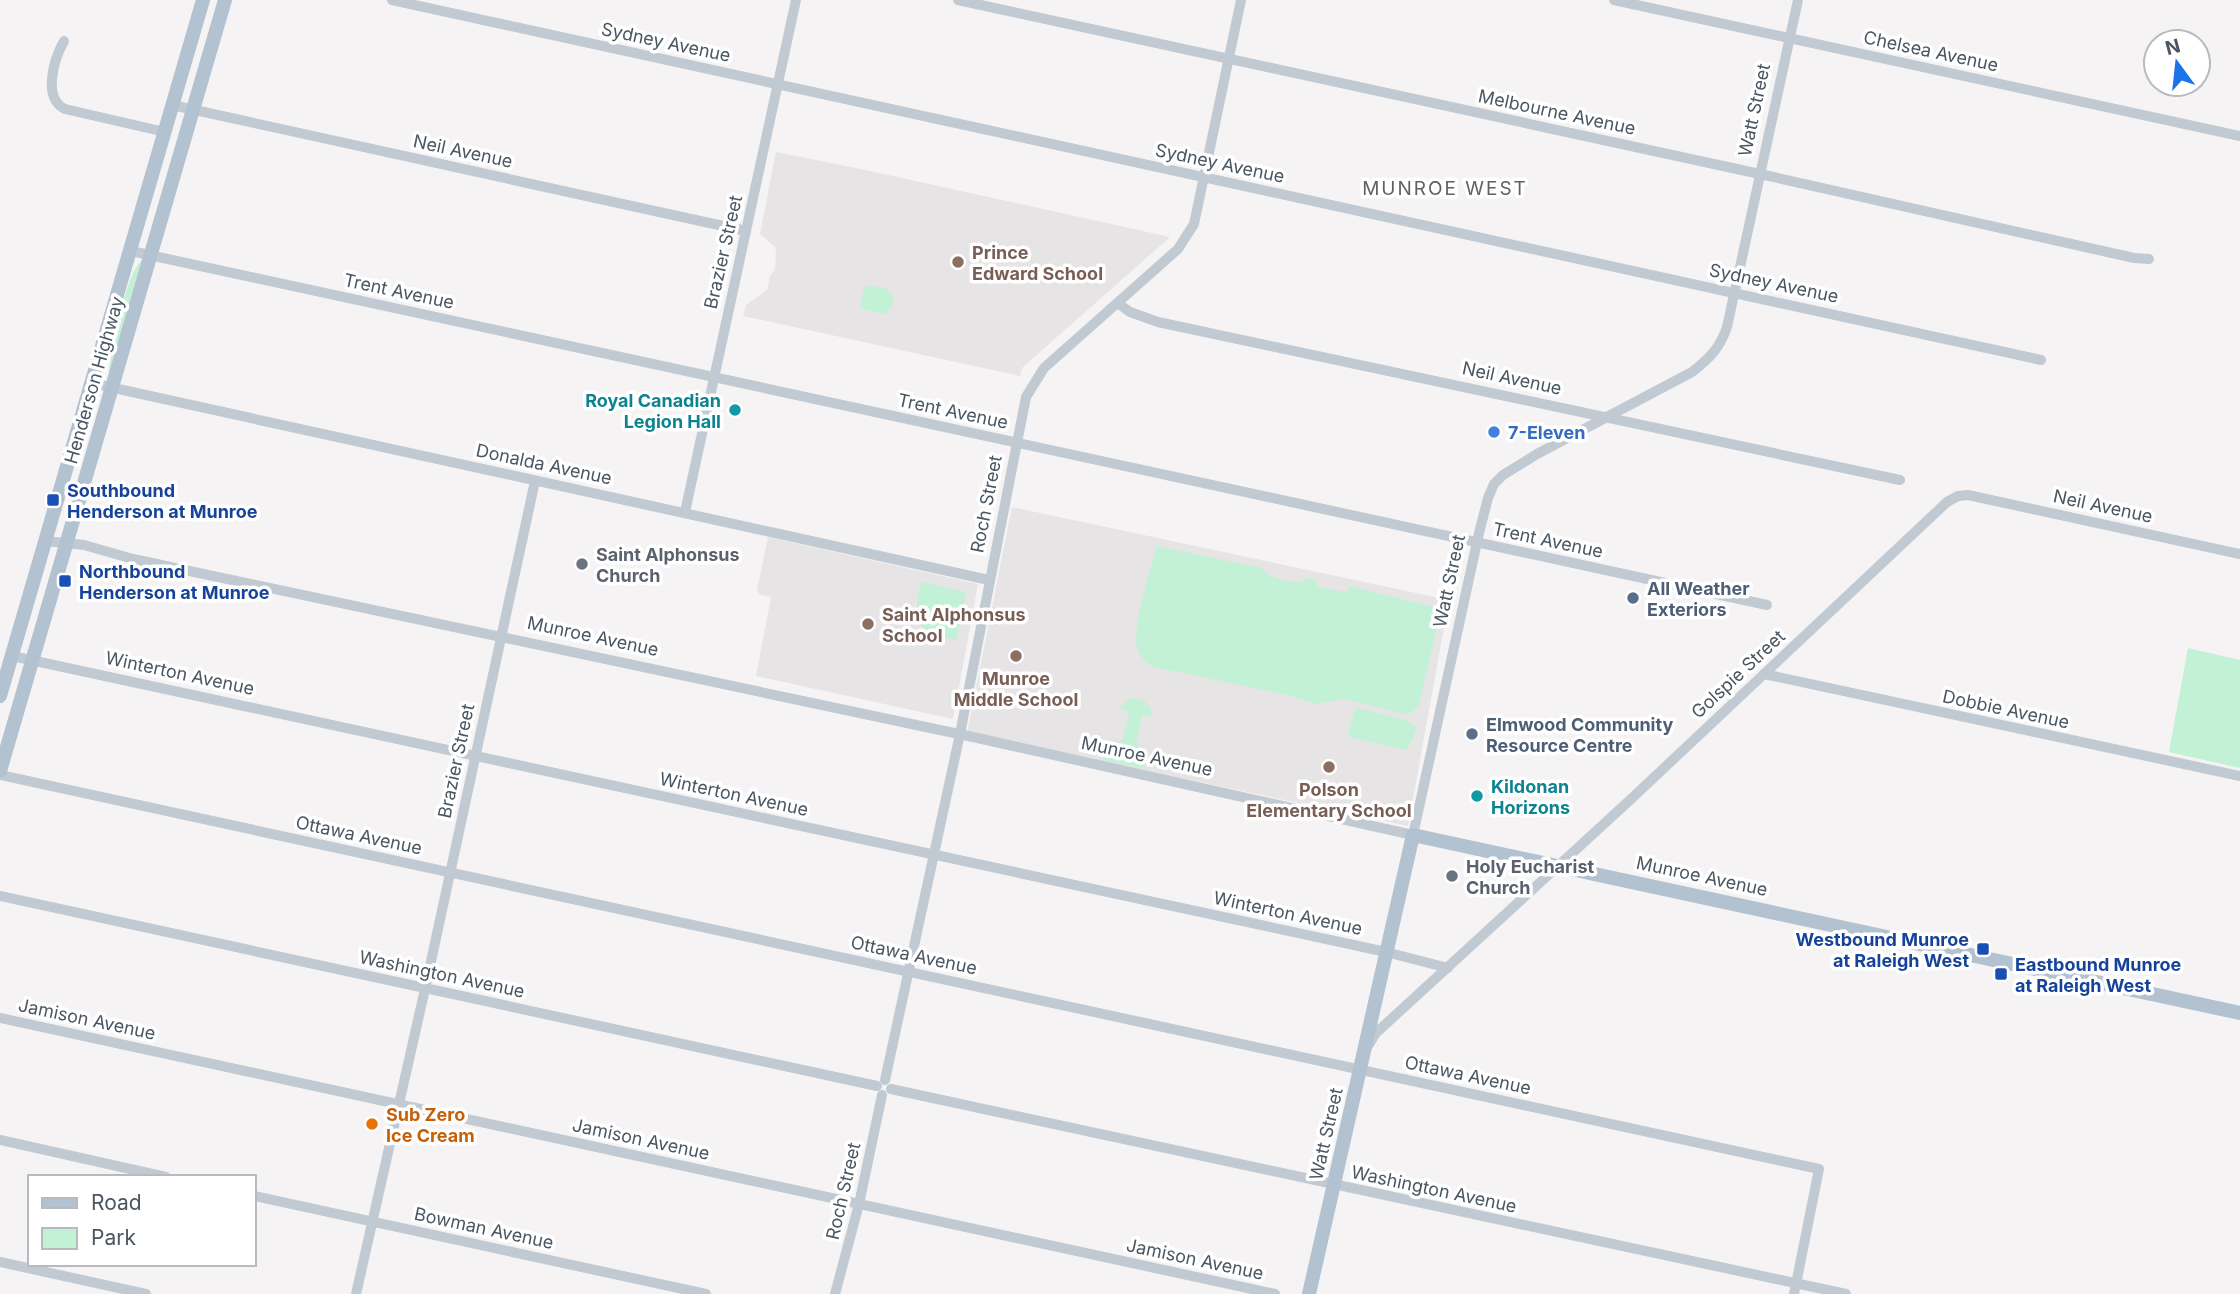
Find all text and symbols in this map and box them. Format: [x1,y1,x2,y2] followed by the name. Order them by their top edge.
[599,18,733,66] street label: Sydney Avenue
[1862,26,2000,76] street label: Chelsea Avenue
[2142,28,2212,98] north arrow
[2163,34,2183,60] text: N
[1734,62,1774,158] street label: Watt Street
[1477,85,1637,139] street label: Melbourne Avenue
[411,130,515,172] street label: Neil Avenue
[1153,139,1287,187] street label: Sydney Avenue
[1362,177,1528,200] district label: MUNROE WEST
[700,193,746,311] street label: Brazier Street
[972,242,1103,284] place label: Prince Edward School
[950,254,966,270] marker: Prince Edward School
[1707,259,1841,307] street label: Sydney Avenue
[342,269,456,313] street label: Trent Avenue
[60,294,128,466] street label: Henderson Highway
[1460,357,1564,399] street label: Neil Avenue
[896,389,1010,433] street label: Trent Avenue
[585,390,721,432] place label: Royal Canadian Legion Hall
[727,402,743,418] marker: Royal Canadian Legion Hall
[1508,422,1586,443] place label: 7-Eleven
[1486,424,1502,440] marker: 7-Eleven
[474,439,614,489] street label: Donalda Avenue
[966,453,1006,555] street label: Roch Street
[67,480,258,522] place label: Southbound Henderson at Munroe
[2051,485,2155,527] street label: Neil Avenue
[45,492,61,508] marker: Southbound Henderson at Munroe
[1491,518,1605,562] street label: Trent Avenue
[1429,533,1469,629] street label: Watt Street
[596,544,740,586] place label: Saint Alphonsus Church
[574,556,590,572] marker: Saint Alphonsus Church
[79,561,270,603] place label: Northbound Henderson at Munroe
[57,573,73,589] marker: Northbound Henderson at Munroe
[1647,578,1749,620] place label: All Weather Exteriors
[1625,590,1641,606] marker: All Weather Exteriors
[882,604,1026,646] place label: Saint Alphonsus School
[525,612,661,660] street label: Munroe Avenue
[860,616,876,632] marker: Saint Alphonsus School
[1687,625,1789,723] street label: Golspie Street
[104,647,256,699] street label: Winterton Avenue
[1008,648,1024,664] marker: Munroe Middle School
[954,668,1078,710] place label: Munroe Middle School
[1941,685,2071,733] street label: Dobbie Avenue
[434,702,478,820] street label: Brazier Street
[1486,714,1673,756] place label: Elmwood Community Resource Centre
[1464,726,1480,742] marker: Elmwood Community Resource Centre
[1079,732,1215,780] street label: Munroe Avenue
[1321,759,1337,775] marker: Polson Elementary School
[658,768,810,820] street label: Winterton Avenue
[1491,776,1570,818] place label: Kildonan Horizons
[1246,779,1412,821] place label: Polson Elementary School
[1469,788,1485,804] marker: Kildonan Horizons
[294,811,424,859] street label: Ottawa Avenue
[1634,852,1770,900] street label: Munroe Avenue
[1466,856,1594,898] place label: Holy Eucharist Church
[1444,868,1460,884] marker: Holy Eucharist Church
[1212,887,1364,939] street label: Winterton Avenue
[1796,929,1969,971] place label: Westbound Munroe at Raleigh West
[849,931,979,979] street label: Ottawa Avenue
[1975,941,1991,957] marker: Westbound Munroe at Raleigh West
[357,946,527,1002] street label: Washington Avenue
[2015,954,2182,996] place label: Eastbound Munroe at Raleigh West
[1993,966,2009,982] marker: Eastbound Munroe at Raleigh West
[16,994,158,1044] street label: Jamison Avenue
[1403,1051,1533,1099] street label: Ottawa Avenue
[1305,1086,1347,1182] street label: Watt Street
[386,1104,475,1146] place label: Sub Zero Ice Cream
[570,1114,712,1164] street label: Jamison Avenue
[364,1116,380,1132] marker: Sub Zero Ice Cream
[822,1140,864,1242] street label: Roch Street
[1349,1161,1519,1217] street label: Washington Avenue
[28,1175,256,1266] legend
[91,1190,142,1215] text: Road
[412,1203,556,1253] street label: Bowman Avenue
[91,1225,136,1250] text: Park
[1124,1234,1266,1284] street label: Jamison Avenue

